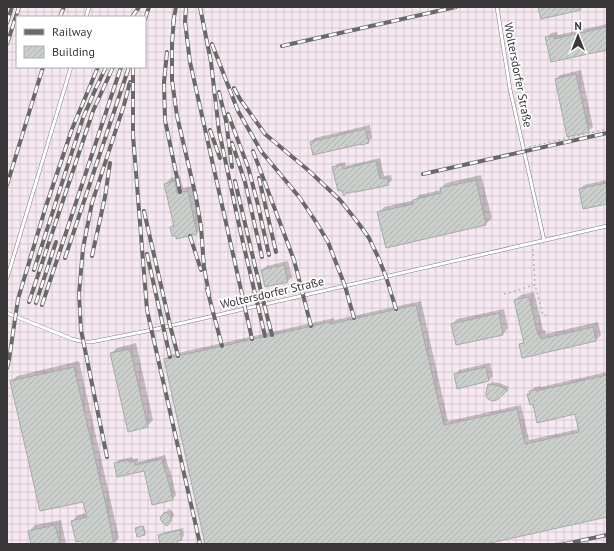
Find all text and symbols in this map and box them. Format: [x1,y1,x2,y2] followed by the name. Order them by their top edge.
[16,16,146,68] legend
[558,16,598,56] north arrow
[574,19,582,33] text: N
[501,21,536,128] street label: Woltersdorfer Straße
[52,24,92,39] text: Railway
[52,44,95,59] text: Building
[218,273,325,312] street label: Woltersdorfer Straße

